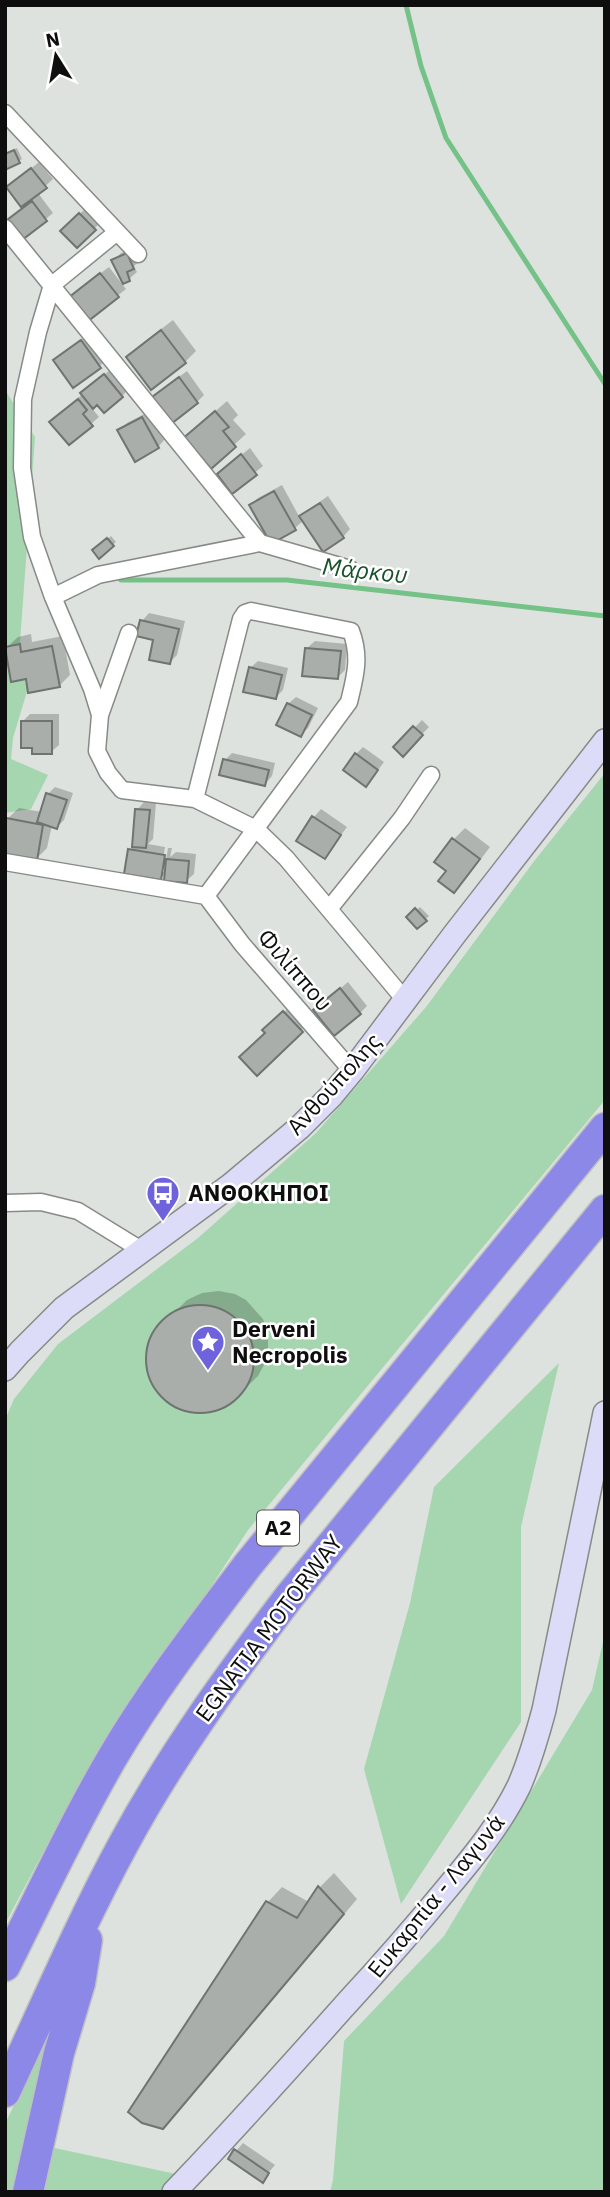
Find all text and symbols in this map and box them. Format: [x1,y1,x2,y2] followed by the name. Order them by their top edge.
[21,21,91,91] north arrow
[44,26,62,52] text: N
[321,550,409,590] water label: Μάρκου
[252,922,340,1017] street label: Φιλίππου
[279,1026,387,1141] street label: Ανθούπολης
[144,1174,182,1223] bus stop icon: ΑΝΘΟΚΗΠΟΙ
[188,1177,329,1207] place label: ΑΝΘΟΚΗΠΟΙ
[232,1313,348,1369] place label: Derveni Necropolis
[189,1323,227,1372] place icon: Derveni Necropolis
[257,1510,299,1546] road number: Α2
[188,1528,349,1727] street label: EGNATIA MOTORWAY
[360,1807,510,1983] street label: Ευκαρπία - Λαγυνά

